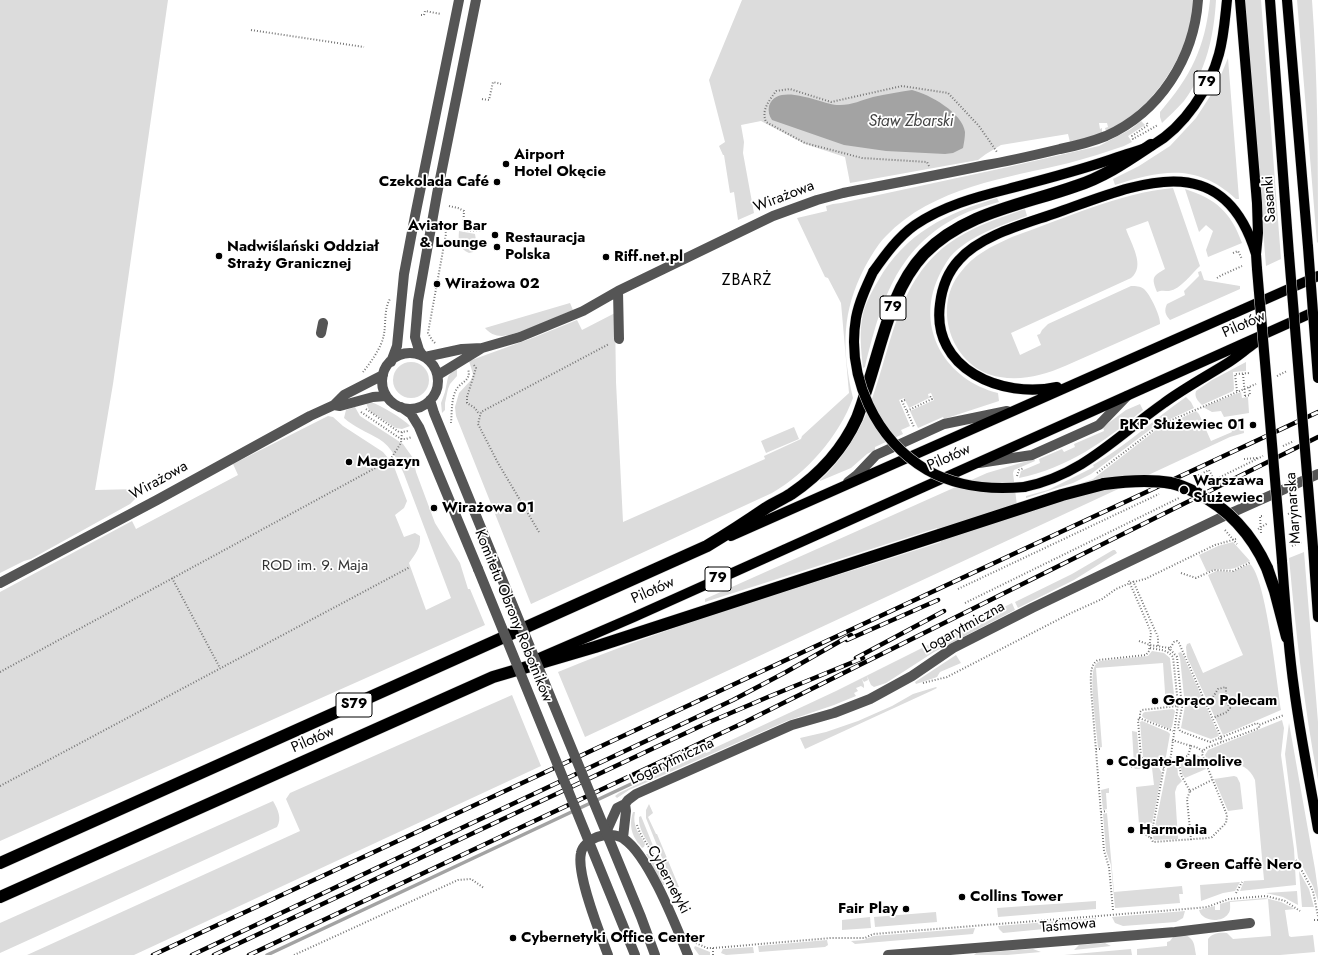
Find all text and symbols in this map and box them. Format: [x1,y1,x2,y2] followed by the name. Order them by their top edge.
[1194,71,1220,95] road number: 79
[869,112,953,132] water label: Staw Zbarski
[514,146,606,181] place label: Airport Hotel Okęcie
[501,159,511,169] marker: Airport Hotel Okęcie
[379,173,489,191] place label: Czekolada Café
[1259,175,1281,223] street label: Sasanki
[492,177,502,187] marker: Czekolada Café
[751,177,817,217] street label: Wirażowa
[408,217,487,252] place label: Aviator Bar & Lounge
[505,229,585,264] place label: Restauracja Polska
[490,230,500,240] marker: Aviator Bar & Lounge
[227,238,378,273] place label: Nadwiślański Oddział Straży Granicznej
[492,242,502,252] marker: Restauracja Polska
[614,248,683,266] place label: Riff.net.pl
[214,251,224,261] marker: Nadwiślański Oddział Straży Granicznej
[601,252,611,262] marker: Riff.net.pl
[722,271,772,291] district label: ZBARŻ
[445,275,540,293] place label: Wirażowa 02
[432,279,442,289] marker: Wirażowa 02
[880,296,906,320] road number: 79
[1220,308,1268,342] street label: Pilotów
[1119,416,1245,434] place label: PKP Służewiec 01
[1248,420,1258,430] marker: PKP Służewiec 01
[925,441,973,475] street label: Pilotów
[357,453,420,471] place label: Magazyn
[344,457,354,467] marker: Magazyn
[127,458,191,504] street label: Wirażowa
[1193,472,1264,507] place label: Warszawa Służewiec
[1283,472,1305,544] street label: Marynarska
[1178,484,1190,496] marker: Warszawa Służewiec
[442,499,534,517] place label: Wirażowa 01
[429,503,439,513] marker: Wirażowa 01
[470,527,556,705] street label: Komitetu Obrony Robotników
[262,557,368,575] park label: ROD im. 9. Maja
[705,567,731,591] road number: 79
[629,574,677,608] street label: Pilotów
[920,598,1008,658] street label: Logarytmiczna
[1163,692,1277,710] place label: Gorąco Polecam
[336,693,372,717] road number: S79
[1150,696,1160,706] marker: Gorąco Polecam
[289,723,337,757] street label: Pilotów
[627,735,717,789] street label: Logarytmiczna
[1118,753,1242,771] place label: Colgate-Palmolive
[1105,757,1115,767] marker: Colgate-Palmolive
[1139,821,1207,839] place label: Harmonia
[1126,825,1136,835] marker: Harmonia
[643,843,693,917] street label: Cybernetyki
[1176,856,1302,874] place label: Green Caffè Nero
[1163,860,1173,870] marker: Green Caffè Nero
[970,888,1063,906] place label: Collins Tower
[957,892,967,902] marker: Collins Tower
[838,900,898,918] place label: Fair Play
[901,904,911,914] marker: Fair Play
[1039,915,1097,937] street label: Taśmowa
[521,929,705,947] place label: Cybernetyki Office Center
[508,933,518,943] marker: Cybernetyki Office Center

